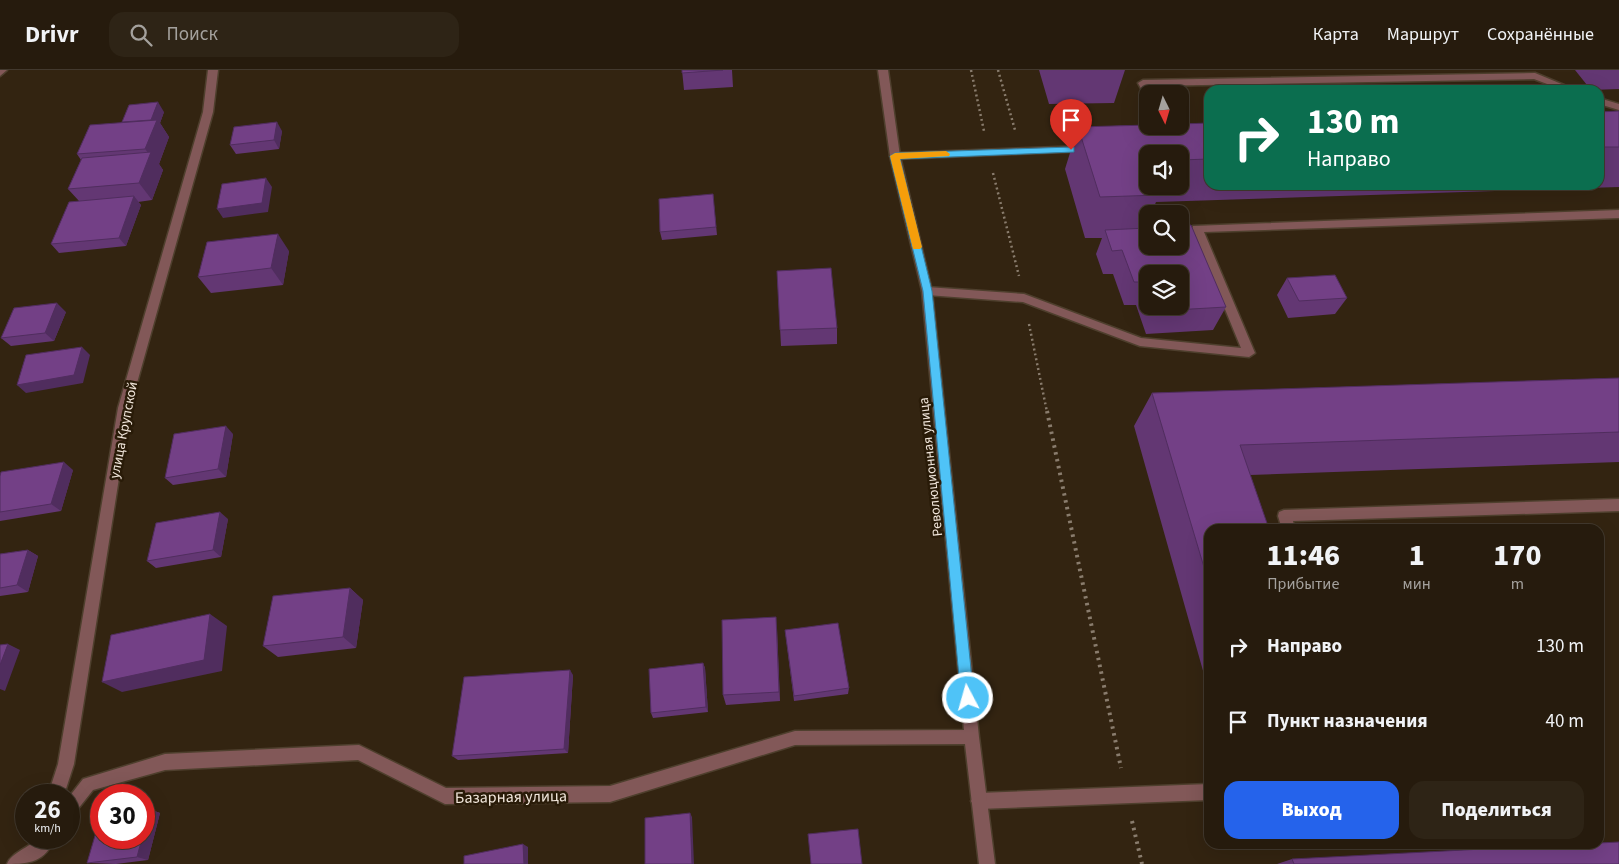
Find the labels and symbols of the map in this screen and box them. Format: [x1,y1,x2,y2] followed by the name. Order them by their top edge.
[1139,85,1189,135] north arrow
[1050,99,1092,150] pin
[105,380,143,480] street label: улица Крупской
[914,396,948,537] street label: Революционная улица
[941,671,993,723] position arrow
[90,784,155,849] speed limit sign: 30
[455,785,567,809] street label: Базарная улица

